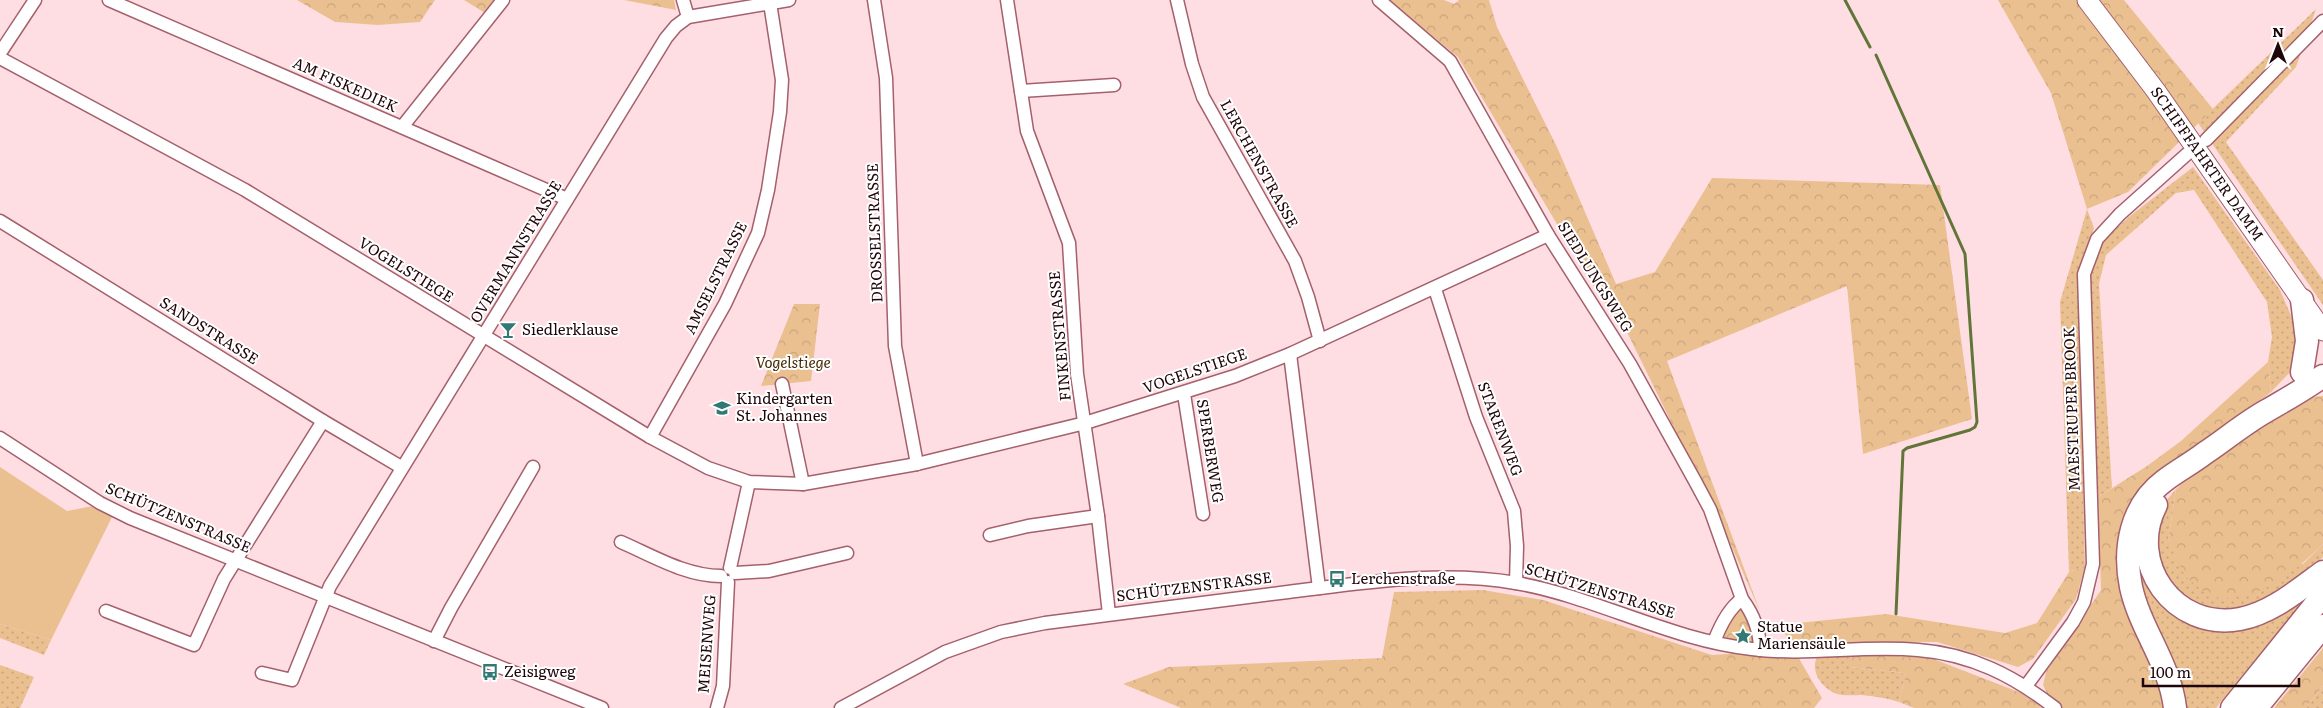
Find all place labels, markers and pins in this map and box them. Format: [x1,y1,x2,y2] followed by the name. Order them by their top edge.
[522,317,618,340] place label: Siedlerklause
[498,320,518,340] bar icon: Siedlerklause
[736,386,833,426] place label: Kindergarten St. Johannes
[712,398,732,418] school or university icon: Kindergarten St. Johannes
[1351,566,1455,589] place label: Lerchenstraße
[1327,569,1347,589] bus stop icon: Lerchenstraße
[1757,614,1846,654] place label: Statue Mariensäule
[1733,626,1753,646] place icon: Statue Mariensäule
[504,659,576,682] place label: Zeisigweg
[480,662,500,682] bus stop icon: Zeisigweg

